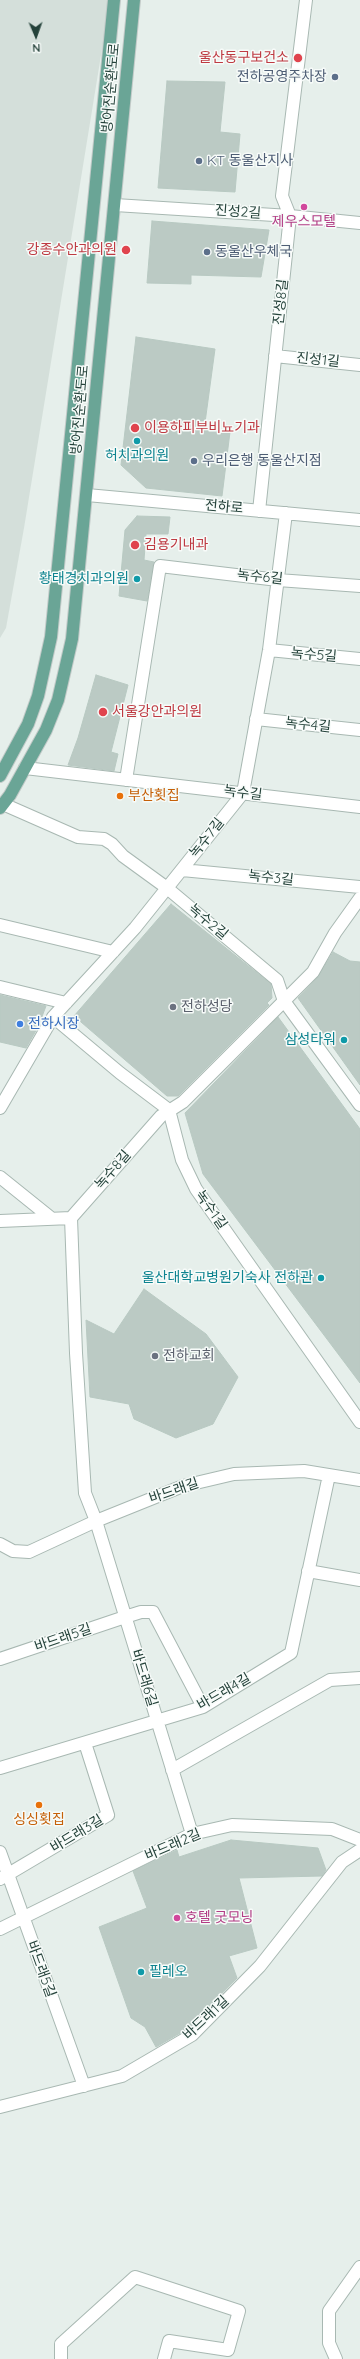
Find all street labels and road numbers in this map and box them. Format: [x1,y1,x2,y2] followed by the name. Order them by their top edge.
[99,42,123,134] street label: 방어진순환도로
[214,202,262,222] street label: 진성2길
[270,278,292,326] street label: 진성8길
[295,349,341,371] street label: 진성1길
[68,364,92,456] street label: 방어진순환도로
[204,497,244,517] street label: 전하로
[236,566,284,588] street label: 녹수6길
[290,645,338,665] street label: 녹수5길
[284,714,332,736] street label: 녹수4길
[223,782,263,804] street label: 녹수길
[186,815,228,861] street label: 녹수7길
[247,867,295,889] street label: 녹수3길
[185,901,231,943] street label: 녹수2길
[92,1147,134,1193] street label: 녹수8길
[192,1187,230,1233] street label: 녹수1길
[147,1475,201,1507] street label: 바드래길
[32,1620,94,1656] street label: 바드래5길
[127,1647,161,1709] street label: 바드래6길
[194,1670,254,1714] street label: 바드래4길
[47,1812,107,1856] street label: 바드래3길
[142,1826,204,1864] street label: 바드래2길
[23,1938,59,2000] street label: 바드래5길
[180,1993,232,2043] street label: 바드래1길

